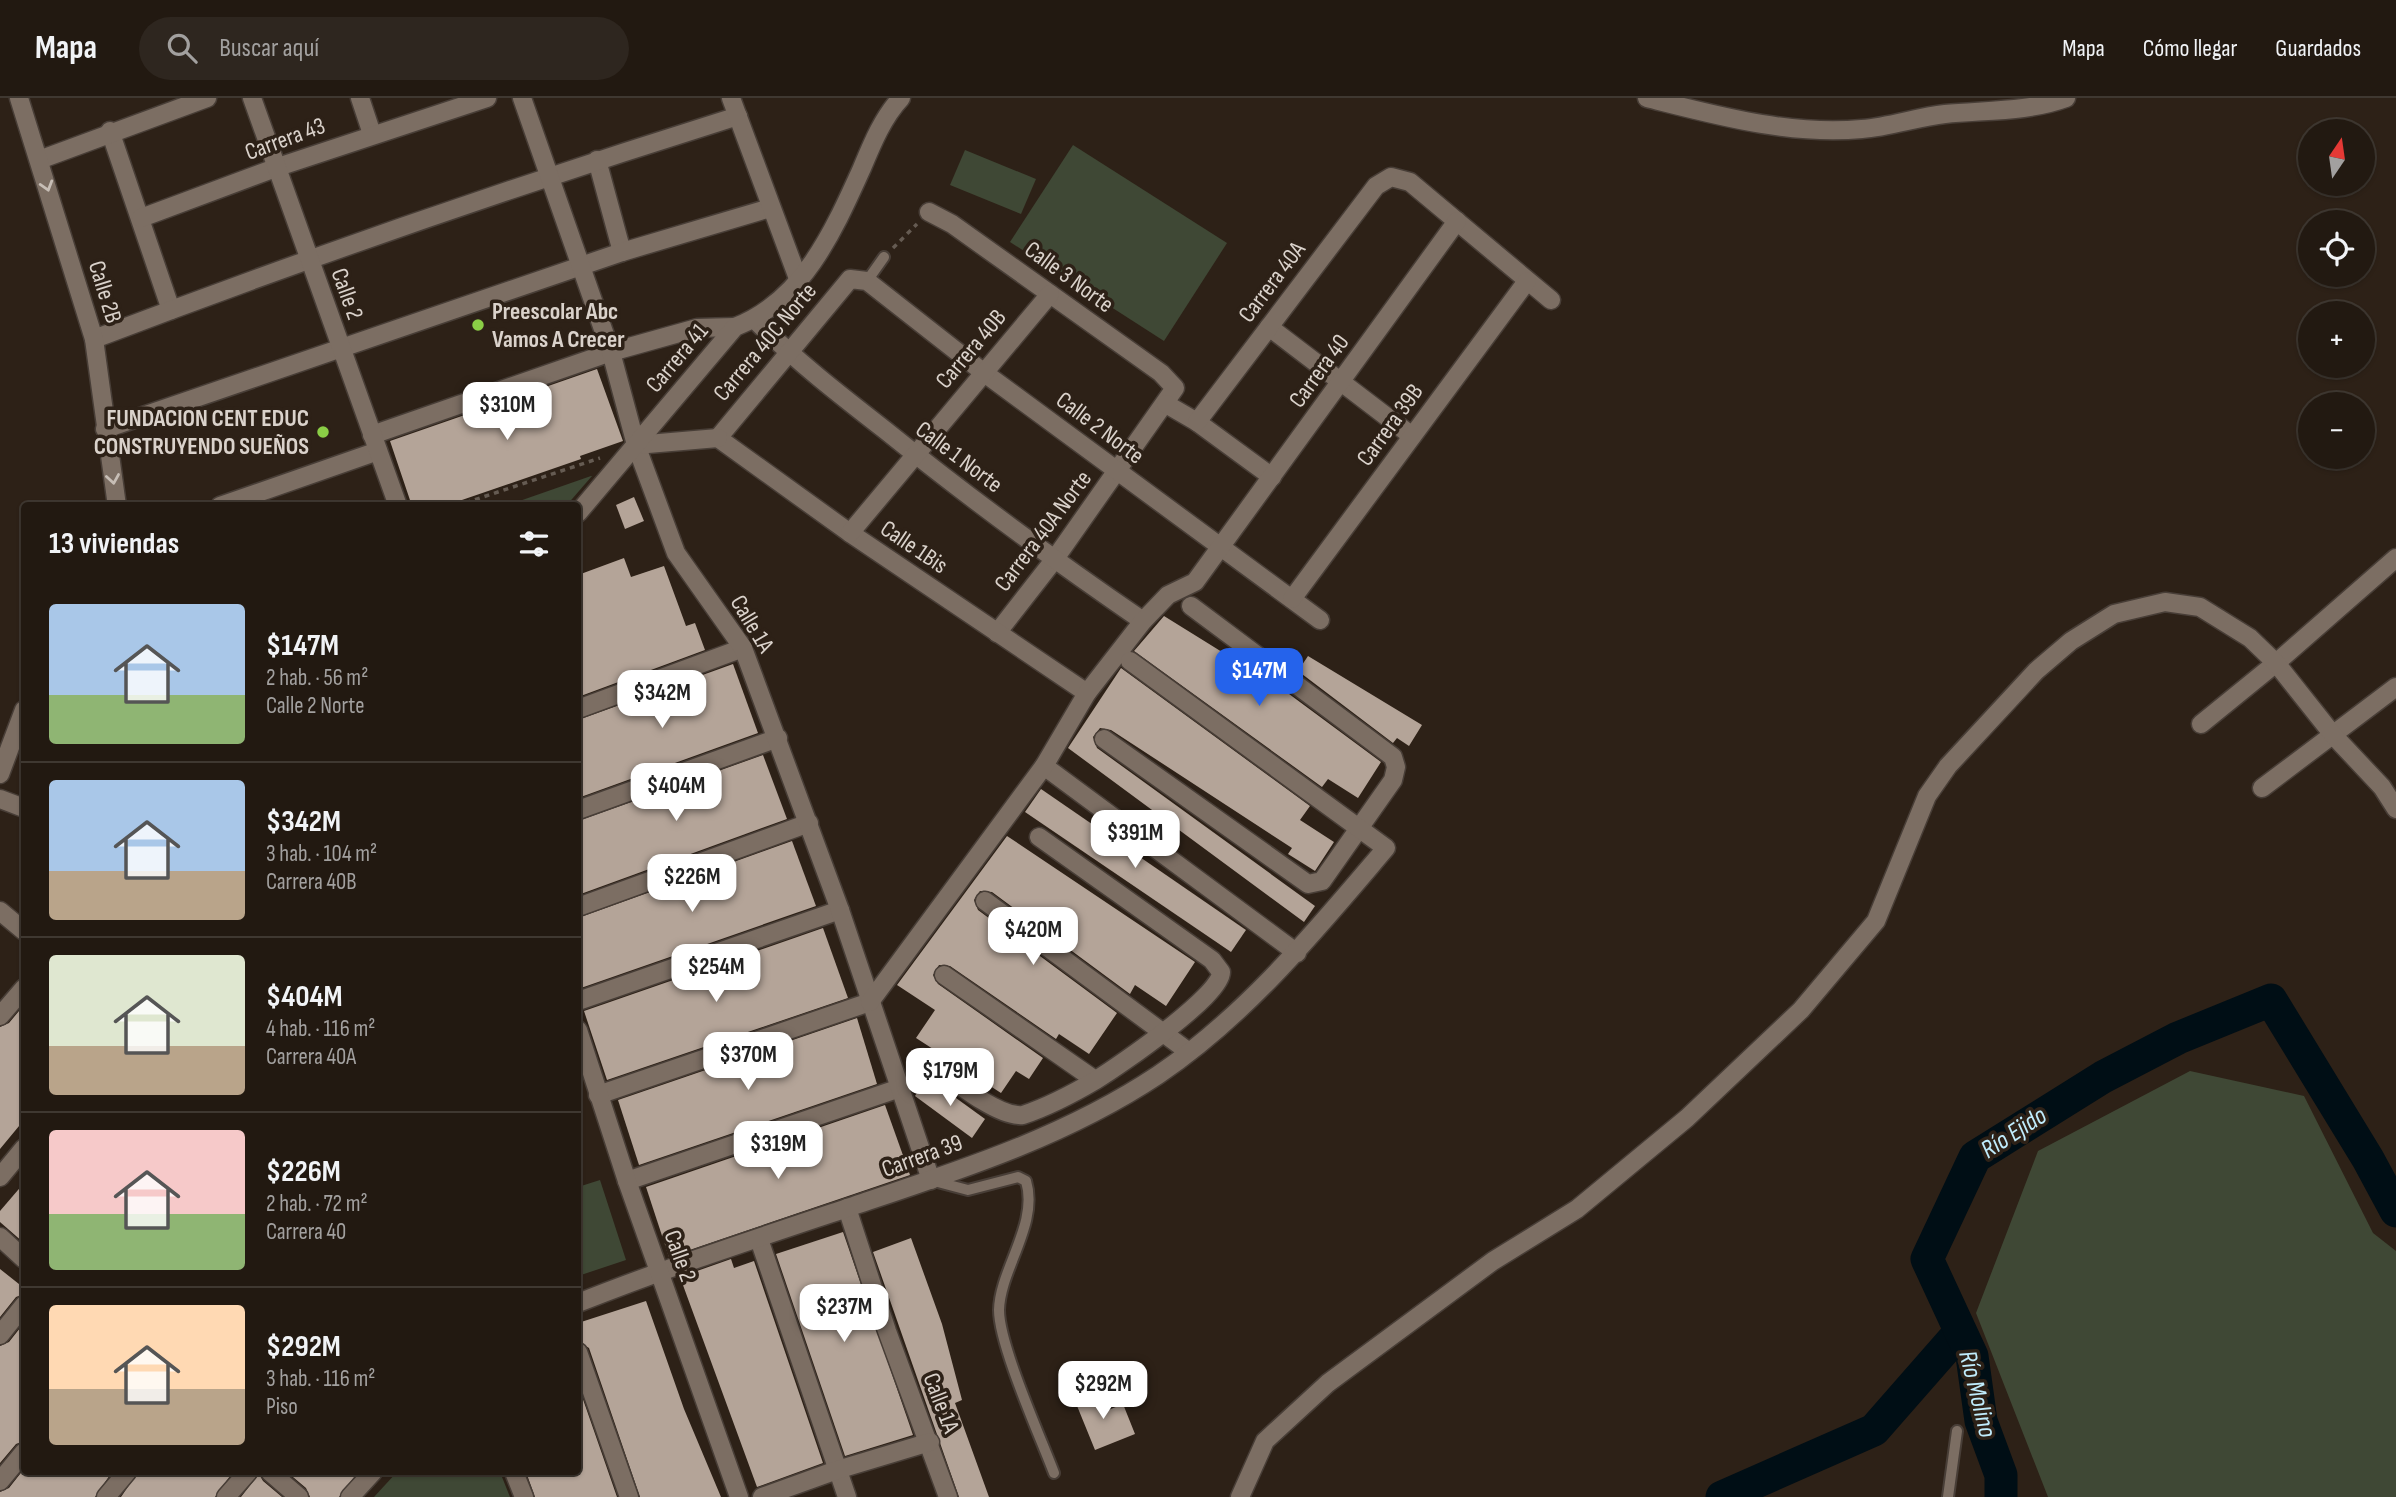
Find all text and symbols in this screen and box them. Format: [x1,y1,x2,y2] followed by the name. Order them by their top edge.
[139,17,629,80] search box
[35,28,97,68] text: Mapa
[163,29,201,67] icon: search
[219,33,319,64] text: Buscar aquí
[2062,34,2105,63] text: Mapa
[2143,34,2237,63] text: Cómo llegar
[2275,34,2361,63] text: Guardados
[241,111,329,167] street label: Carrera 43
[2298,119,2375,196] north arrow
[2298,119,2375,469] map controls
[39,180,53,192] one-way arrow
[2298,210,2375,287] button: locate
[1019,235,1119,319] street label: Calle 3 Norte
[1232,235,1312,328] street label: Carrera 40A
[82,257,128,327] street label: Calle 2B
[324,264,370,324] street label: Calle 2
[707,277,823,407] street label: Carrera 40C Norte
[492,297,625,354] place label: Preescolar Abc Vamos A Crecer
[2298,301,2375,378] button: +
[930,303,1012,395] street label: Carrera 40B
[470,317,486,333] marker: Preescolar Abc Vamos A Crecer
[640,317,715,399] street label: Carrera 41
[1283,329,1355,413] street label: Carrera 40
[1351,378,1429,472] street label: Carrera 39B
[458,382,556,442] pin: $310M
[1050,386,1150,470] street label: Calle 2 Norte
[479,391,535,419] text: $310M
[2298,392,2375,469] button: −
[94,404,309,461] place label: FUNDACION CENT EDUC CONSTRUYENDO SUEÑOS
[910,415,1008,499] street label: Calle 1 Norte
[315,424,331,440] marker: FUNDACION CENT EDUC CONSTRUYENDO SUEÑOS
[988,465,1098,597] street label: Carrera 40A Norte
[105,473,120,485] one-way arrow
[875,514,953,580] street label: Calle 1Bis
[515,525,553,563] icon: filters
[49,526,179,562] text: 13 viviendas
[724,590,781,659] street label: Calle 1A
[266,628,339,664] text: $147M
[105,632,189,716] icon: home
[1210,648,1308,708] pin: $147M
[1231,657,1287,685] text: $147M
[266,664,368,692] text: 2 hab. · 56 m²
[613,670,711,730] pin: $342M
[633,679,691,707] text: $342M
[266,692,364,720] text: Calle 2 Norte
[627,764,725,823] pin: $404M
[647,772,705,800] text: $404M
[266,804,341,840] text: $342M
[105,808,189,892] icon: home
[1086,810,1184,870] pin: $391M
[1107,819,1163,847] text: $391M
[266,840,377,868] text: 3 hab. · 104 m²
[643,854,741,914] pin: $226M
[663,863,721,891] text: $226M
[266,868,357,896] text: Carrera 40B
[984,908,1082,967] pin: $420M
[1004,916,1062,944] text: $420M
[667,944,765,1004] pin: $254M
[687,953,745,981] text: $254M
[266,979,343,1015] text: $404M
[105,983,189,1067] icon: home
[266,1015,375,1043] text: 4 hab. · 116 m²
[699,1032,797,1092] pin: $370M
[719,1041,777,1069] text: $370M
[266,1043,356,1071] text: Carrera 40A
[901,1048,999,1108] pin: $179M
[922,1057,978,1085] text: $179M
[1975,1100,2053,1166] water label: Río Ejido
[729,1122,827,1181] pin: $319M
[878,1128,966,1184] street label: Carrera 39
[750,1130,806,1158] text: $319M
[266,1154,341,1190] text: $226M
[105,1158,189,1242] icon: home
[266,1190,368,1218] text: 2 hab. · 72 m²
[266,1218,346,1246] text: Carrera 40
[657,1226,703,1286] street label: Calle 2
[795,1284,893,1344] pin: $237M
[816,1293,872,1321] text: $237M
[266,1329,341,1365] text: $292M
[105,1333,189,1417] icon: home
[1951,1347,2003,1441] water label: Río Molino
[1054,1362,1152,1421] pin: $292M
[266,1365,375,1393] text: 3 hab. · 116 m²
[916,1369,966,1438] street label: Calle 1A
[1074,1370,1132,1398] text: $292M
[266,1393,298,1421] text: Piso

